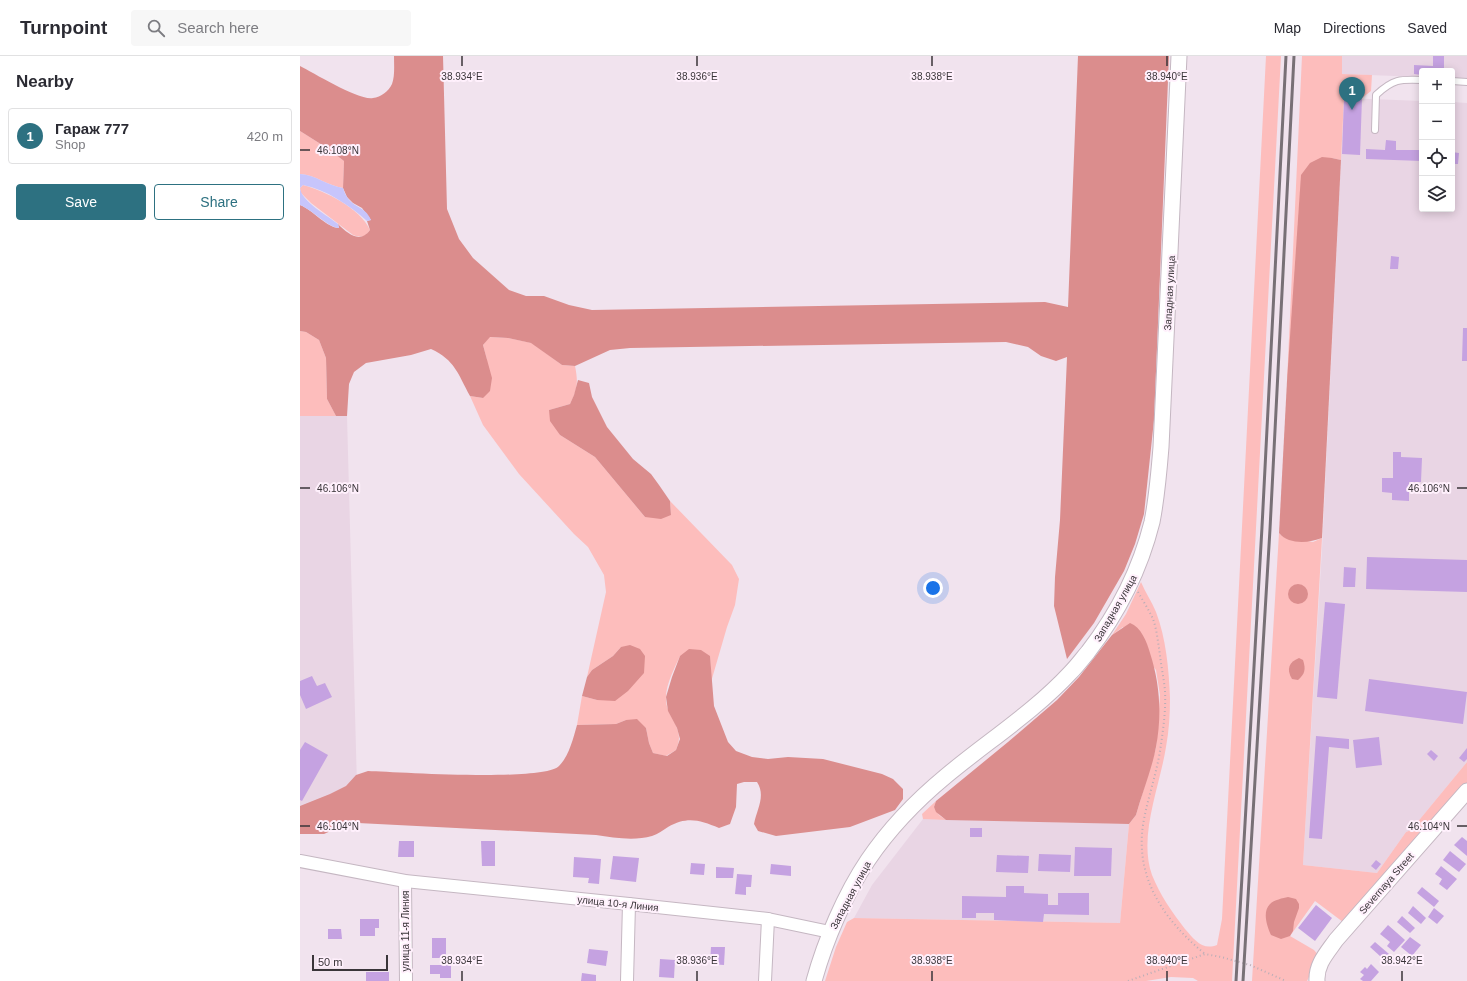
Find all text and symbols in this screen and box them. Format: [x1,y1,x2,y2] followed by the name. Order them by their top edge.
[131,10,411,46] search box
[20,17,107,38] text: Turnpoint
[145,17,167,39] icon: search
[177,19,259,36] text: Search here
[1274,20,1301,36] text: Map
[1323,20,1385,36] text: Directions
[1407,20,1447,36] text: Saved
[1419,68,1455,212] map controls
[1419,68,1455,104] button: +
[441,71,483,82] text: 38.934°E
[676,71,718,82] text: 38.936°E
[911,71,953,82] text: 38.938°E
[1146,71,1188,82] text: 38.940°E
[16,72,74,91] text: Nearby
[1339,77,1365,110] pin: 1
[1419,104,1455,140] button: −
[55,120,129,137] text: Гараж 777
[26,129,34,144] text: 1
[247,129,283,144] text: 420 m
[55,137,85,152] text: Shop
[1419,140,1455,176] button: locate
[317,145,359,156] text: 46.108°N
[1419,176,1455,212] button: layers
[16,184,146,220] button: Save
[154,184,284,220] button: Share
[1162,255,1177,331] street label: Западная улица
[317,483,359,494] text: 46.106°N
[1408,483,1450,494] text: 46.106°N
[1092,573,1139,644] street label: Западная улица
[923,578,943,598] your location
[317,821,359,832] text: 46.104°N
[1408,821,1450,832] text: 46.104°N
[1357,850,1416,916] street label: Severnaya Street
[828,859,873,931] street label: Западная улица
[400,891,411,971] street label: улица 11-я Линия
[577,894,659,913] street label: улица 10-я Линия
[312,953,388,972] scale bar
[441,955,483,966] text: 38.934°E
[676,955,718,966] text: 38.936°E
[911,955,953,966] text: 38.938°E
[1146,955,1188,966] text: 38.940°E
[1381,955,1423,966] text: 38.942°E
[318,956,342,968] text: 50 m

